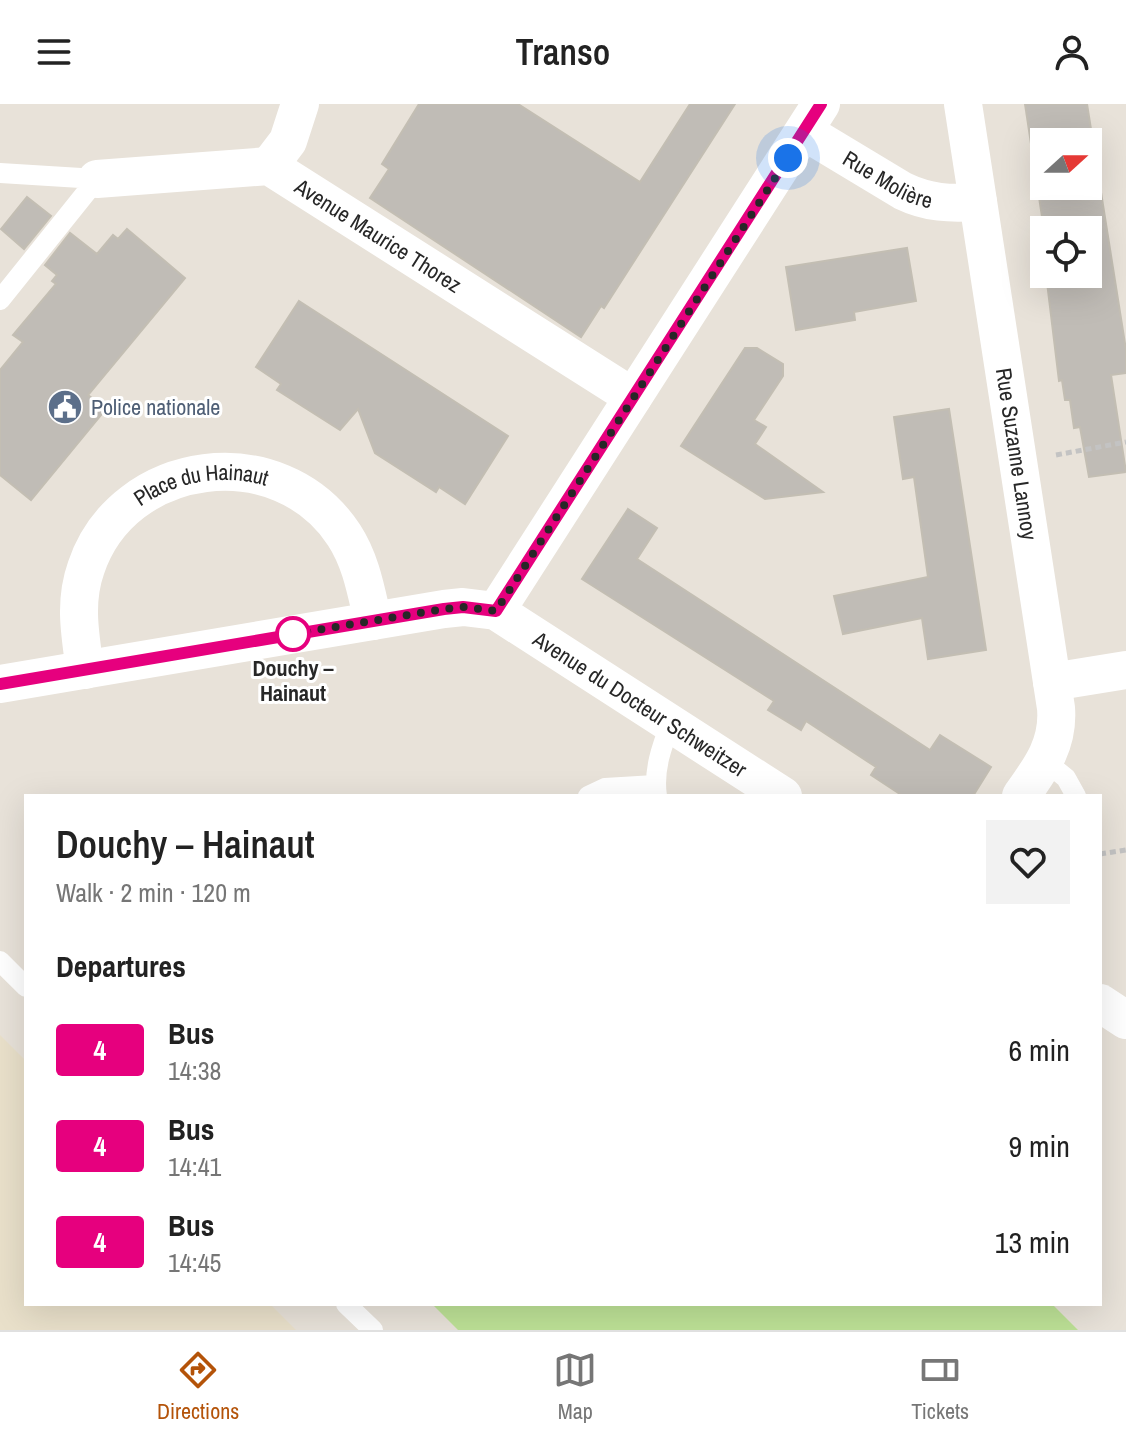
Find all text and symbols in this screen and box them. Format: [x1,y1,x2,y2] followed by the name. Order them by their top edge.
[516,28,610,76] text: Transo
[32,30,76,74] icon: menu
[1050,30,1094,74] icon: person
[1030,128,1102,200] north arrow
[1030,128,1102,288] map controls
[768,138,808,178] your location
[837,143,936,215] street label: Rue Molière
[288,171,468,300] street label: Avenue Maurice Thorez
[1030,216,1102,288] button: locate
[989,366,1045,542] street label: Rue Suzanne Lannoy
[46,388,84,426] public building icon: Police nationale
[91,392,220,422] place label: Police nationale
[128,457,272,512] street label: Place du Hainaut
[276,617,310,651] marker: Douchy – Hainaut
[527,623,753,784] street label: Avenue du Docteur Schweitzer
[252,653,335,708] place label: Douchy – Hainaut
[56,819,315,870] text: Douchy – Hainaut
[986,820,1070,904] button: heart
[56,875,251,910] text: Walk · 2 min · 120 m
[56,946,186,986] text: Departures
[168,1013,214,1053] text: Bus
[1008,1030,1070,1070] text: 6 min
[94,1031,106,1069] text: 4
[168,1053,221,1088] text: 14:38
[168,1109,214,1149] text: Bus
[1008,1126,1070,1166] text: 9 min
[94,1127,106,1165] text: 4
[168,1149,221,1184] text: 14:41
[168,1205,214,1245] text: Bus
[995,1222,1070,1262] text: 13 min
[94,1223,106,1261] text: 4
[168,1245,221,1280] text: 14:45
[157,1348,239,1426] tab: Directions
[553,1348,597,1426] tab: Map
[911,1348,969,1426] tab: Tickets

